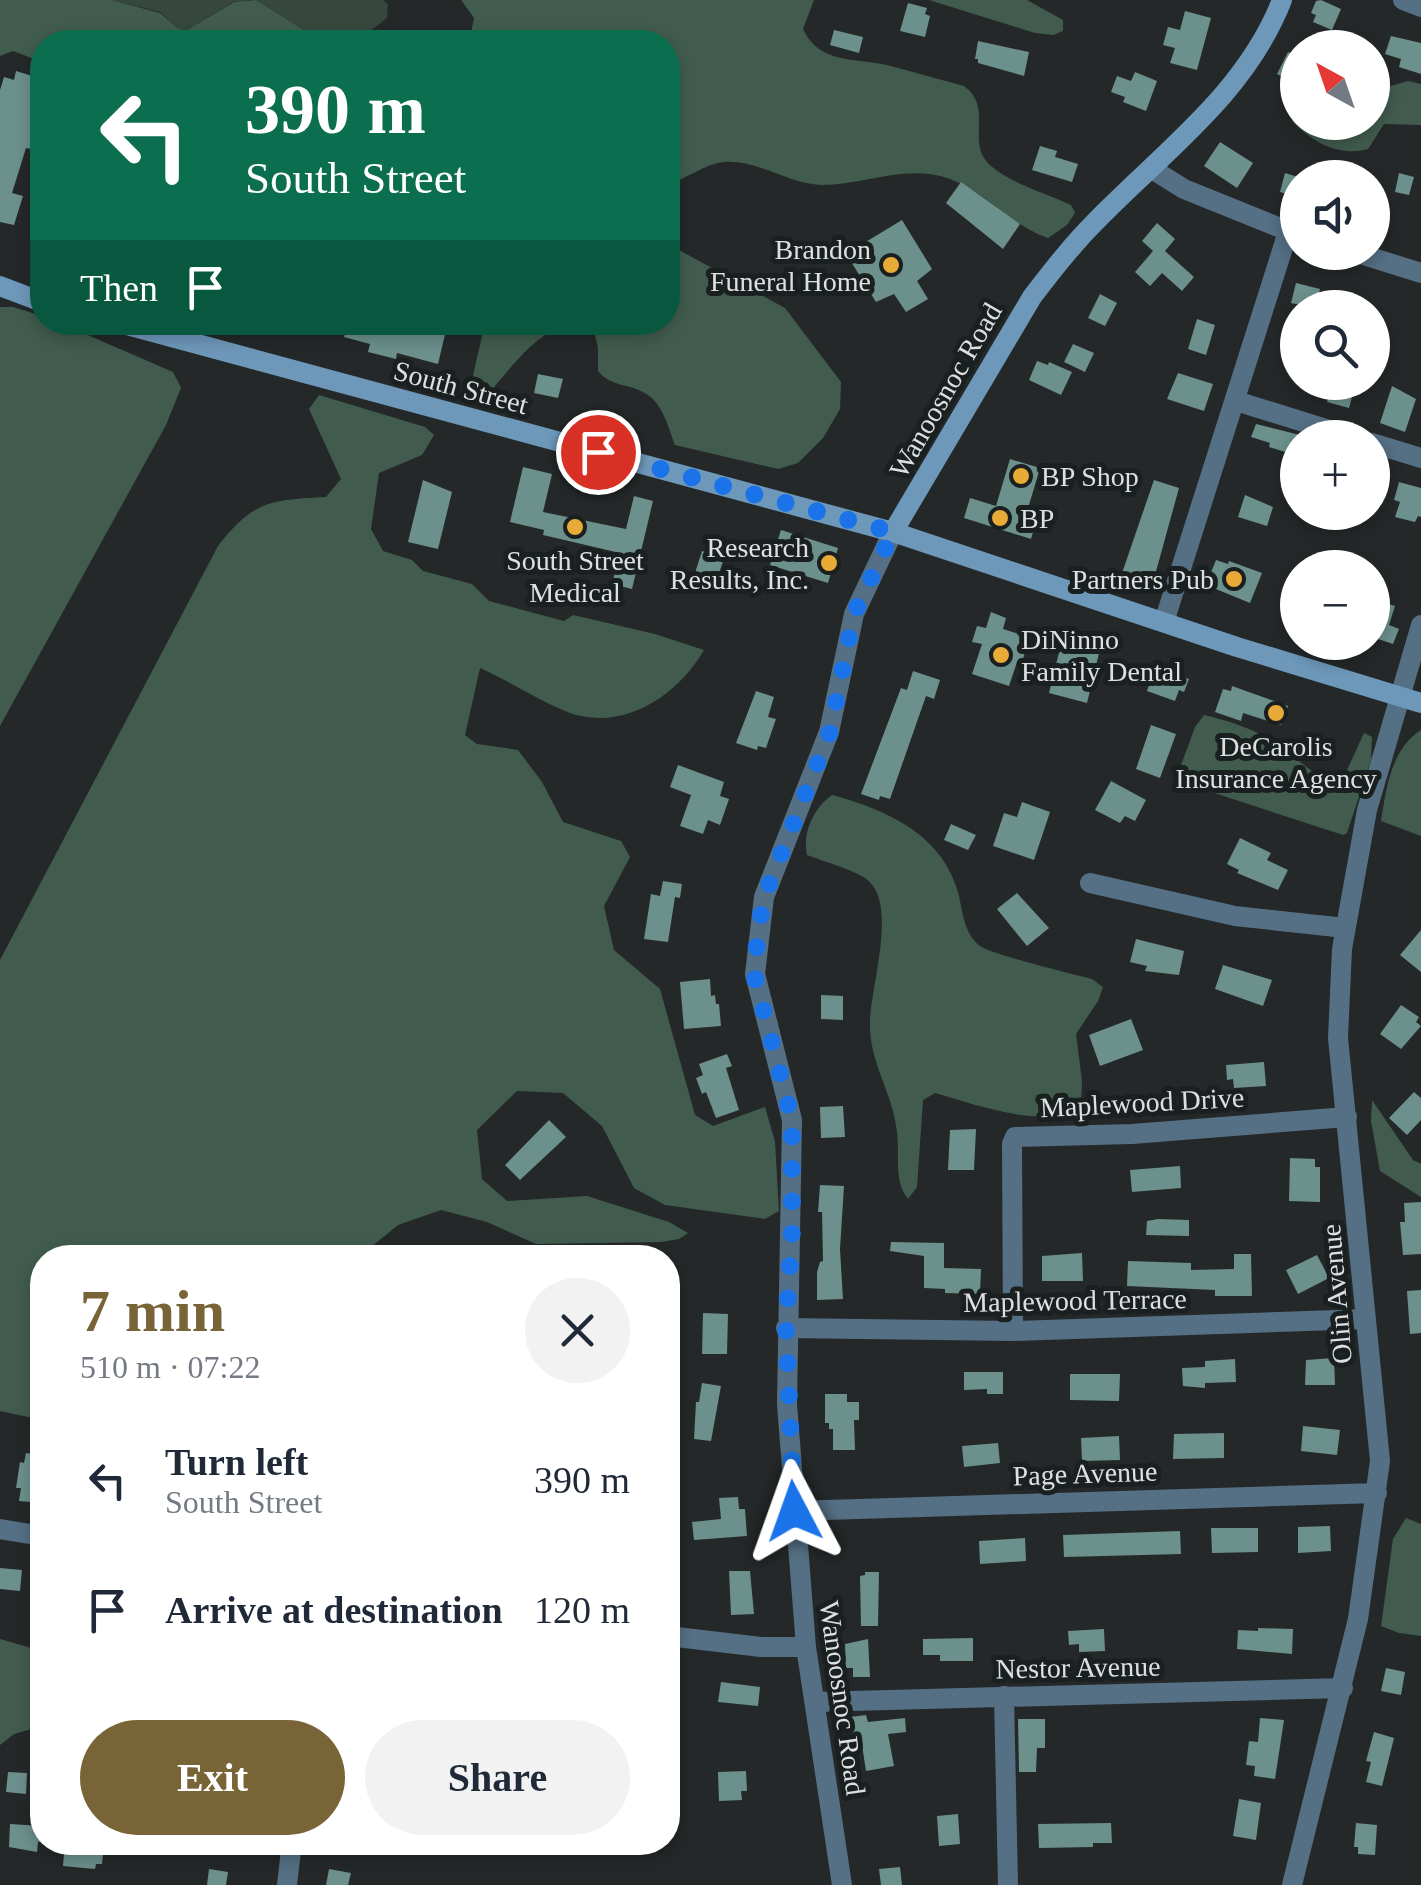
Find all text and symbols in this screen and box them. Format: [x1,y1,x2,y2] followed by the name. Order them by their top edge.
[1280,30,1390,140] north arrow
[1280,30,1390,660] map controls
[80,70,210,200] icon: left
[245,71,426,148] text: 390 m
[245,153,466,203] text: South Street
[1280,160,1390,270] button: sound
[710,234,871,297] place label: Brandon Funeral Home
[880,254,902,276] marker: Brandon Funeral Home
[178,260,233,315] icon: arrive
[80,267,158,309] text: Then
[1280,290,1390,400] button: search
[883,298,1008,483] street label: Wanoosnoc Road
[390,355,532,420] street label: South Street
[556,410,641,495] pin
[1280,420,1390,530] button: +
[571,425,626,480] icon: arrive
[1041,461,1139,492] place label: BP Shop
[1010,465,1032,487] marker: BP Shop
[1020,503,1054,534] place label: BP
[989,507,1011,529] marker: BP
[564,516,586,538] marker: South Street Medical
[670,532,809,595] place label: Research Results, Inc.
[506,545,644,608] place label: South Street Medical
[1280,550,1390,660] button: −
[818,552,840,574] marker: Research Results, Inc.
[1072,564,1214,595] place label: Partners Pub
[1223,568,1245,590] marker: Partners Pub
[1021,624,1182,687] place label: DiNinno Family Dental
[990,644,1012,666] marker: DiNinno Family Dental
[1265,702,1287,724] marker: DeCarolis Insurance Agency
[1175,731,1377,794] place label: DeCarolis Insurance Agency
[1039,1082,1245,1123] street label: Maplewood Drive
[1315,1223,1358,1365] street label: Olin Avenue
[80,1278,225,1344] text: 7 min
[525,1278,630,1383] button: close
[963,1283,1187,1318] street label: Maplewood Terrace
[80,1349,260,1385] text: 510 m · 07:22
[165,1441,308,1483] text: Turn left
[80,1453,135,1508] icon: left
[1012,1455,1158,1492] street label: Page Avenue
[534,1459,630,1501] text: 390 m
[742,1459,846,1563] position arrow
[165,1484,322,1520] text: South Street
[80,1583,135,1638] icon: arrive
[165,1589,503,1631] text: Arrive at destination
[534,1589,630,1631] text: 120 m
[814,1599,871,1797] street label: Wanoosnoc Road
[995,1651,1161,1684] street label: Nestor Avenue
[80,1720,345,1835] button: Exit
[365,1720,630,1835] button: Share

